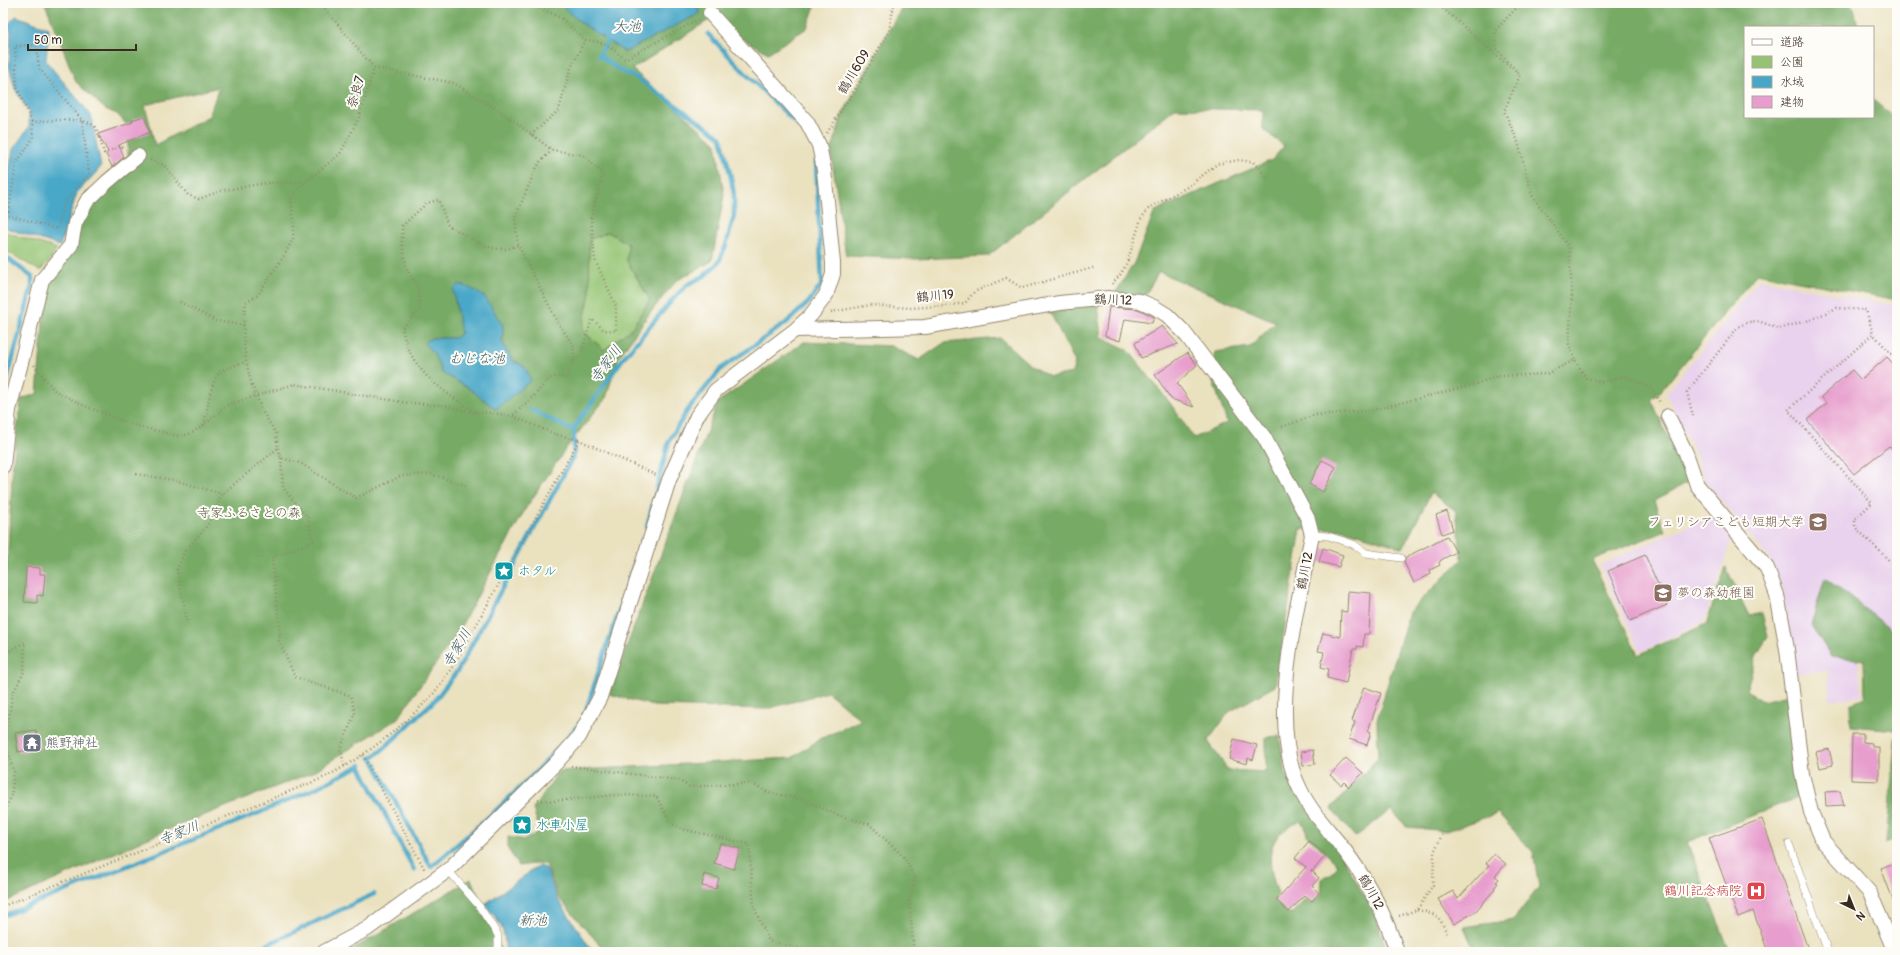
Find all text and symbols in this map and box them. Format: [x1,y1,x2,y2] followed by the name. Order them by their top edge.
[613,18,642,35] water label: 大池
[28,26,136,52] scale bar
[1744,26,1874,118] legend
[34,33,62,48] text: 50 m
[1780,35,1804,50] text: 道路
[834,47,874,97] street label: 鶴川609
[1780,55,1804,70] text: 公園
[344,74,368,110] street label: 奈良7
[1780,75,1804,90] text: 水域
[1780,95,1804,110] text: 建物
[915,286,955,306] street label: 鶴川19
[1094,291,1132,309] street label: 鶴川12
[587,342,625,386] water label: 寺家川
[449,350,506,367] water label: むじな池
[197,505,301,521] park label: 寺家ふるさとの森
[1807,511,1829,533] school or university icon: フェリシアこども短期大学
[1648,514,1804,530] place label: フェリシアこども短期大学
[1293,551,1317,591] street label: 鶴川12
[493,560,515,582] place icon: ホタル
[518,563,557,579] place label: ホタル
[1652,582,1674,604] school or university icon: 夢の森幼稚園
[1677,585,1755,601] place label: 夢の森幼稚園
[439,626,475,670] water label: 寺家川
[21,732,43,754] temple icon: 熊野神社
[46,735,98,751] place label: 熊野神社
[511,814,533,836] place icon: 水車小屋
[156,817,202,849] water label: 寺家川
[536,817,588,833] place label: 水車小屋
[1355,871,1387,913] street label: 鶴川12
[1745,880,1767,902] hospital icon: 鶴川記念病院
[1664,883,1742,899] place label: 鶴川記念病院
[1834,889,1874,929] north arrow
[1853,909,1868,924] text: N
[519,912,548,929] water label: 新池

